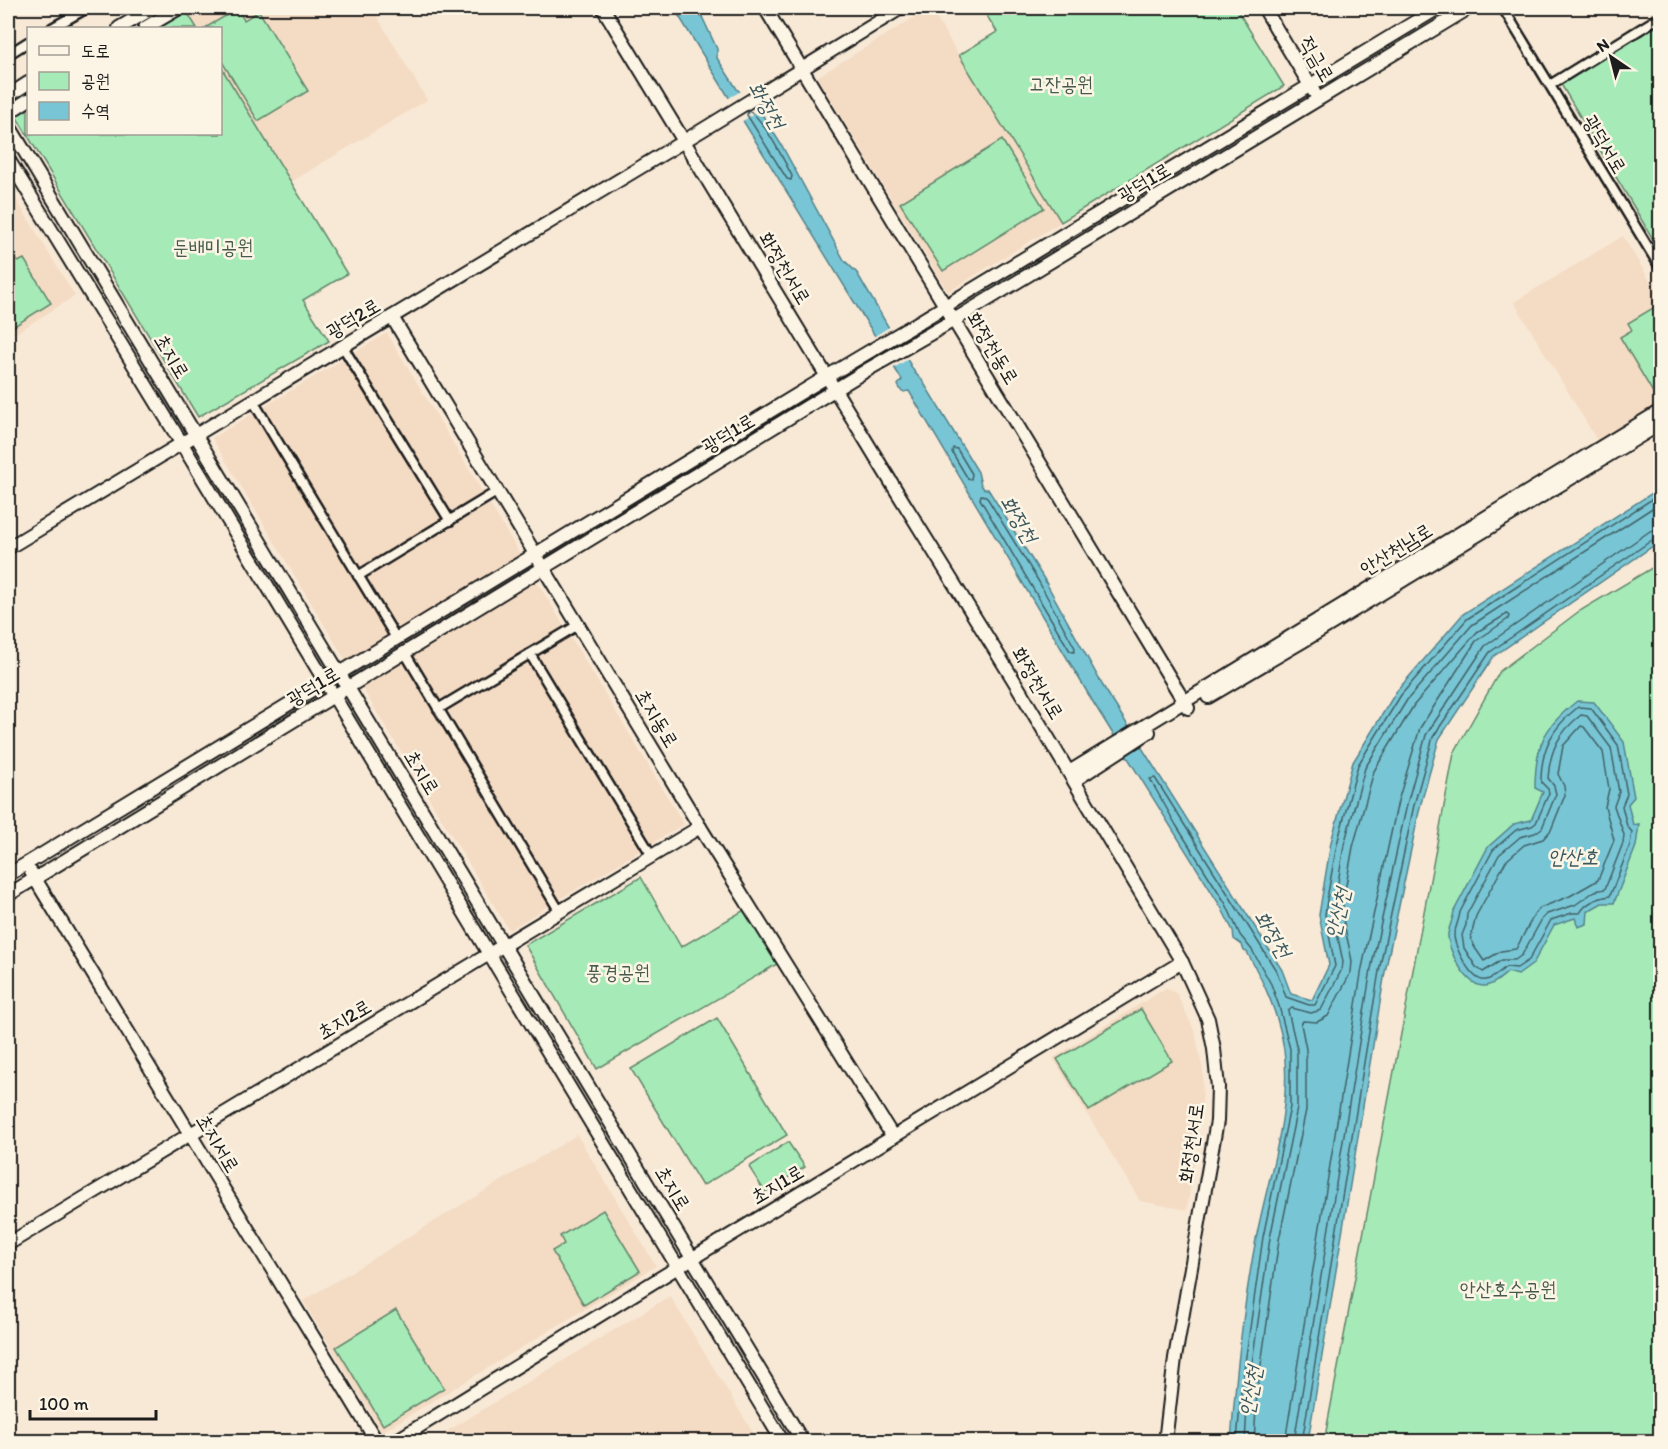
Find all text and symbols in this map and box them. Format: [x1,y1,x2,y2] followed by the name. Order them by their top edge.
[27,27,222,135] legend
[1581,27,1641,87] north arrow
[1295,32,1339,86] street label: 적금로
[1593,34,1613,56] text: N
[81,40,110,62] text: 도로
[81,70,110,92] text: 공원
[1029,72,1093,96] park label: 고잔공원
[743,77,792,135] water label: 화정천
[81,100,110,122] text: 수역
[1578,110,1632,178] street label: 광덕서로
[1113,157,1175,207] street label: 광덕1로
[754,227,816,309] street label: 화정천서로
[173,235,253,259] park label: 둔배미공원
[322,293,384,343] street label: 광덕2로
[962,307,1024,389] street label: 화정천동로
[149,329,195,383] street label: 초지로
[697,408,759,458] street label: 광덕1로
[995,491,1044,549] water label: 화정천
[1356,518,1436,580] street label: 안산천남로
[1007,642,1069,724] street label: 화정천서로
[282,661,344,711] street label: 광덕1로
[630,684,684,752] street label: 초지동로
[399,745,445,799] street label: 초지로
[1548,844,1598,869] water label: 안산호
[1319,883,1355,941] water label: 안산천
[1249,906,1298,964] water label: 화정천
[586,960,650,984] park label: 풍경공원
[313,994,375,1044] street label: 초지2로
[1174,1101,1208,1185] street label: 화정천서로
[191,1109,245,1177] street label: 초지서로
[746,1159,808,1209] street label: 초지1로
[650,1161,696,1215] street label: 초지로
[1460,1277,1556,1301] park label: 안산호수공원
[1233,1362,1267,1418] water label: 안산천
[30,1383,156,1421] scale bar
[39,1393,89,1415] text: 100 m

